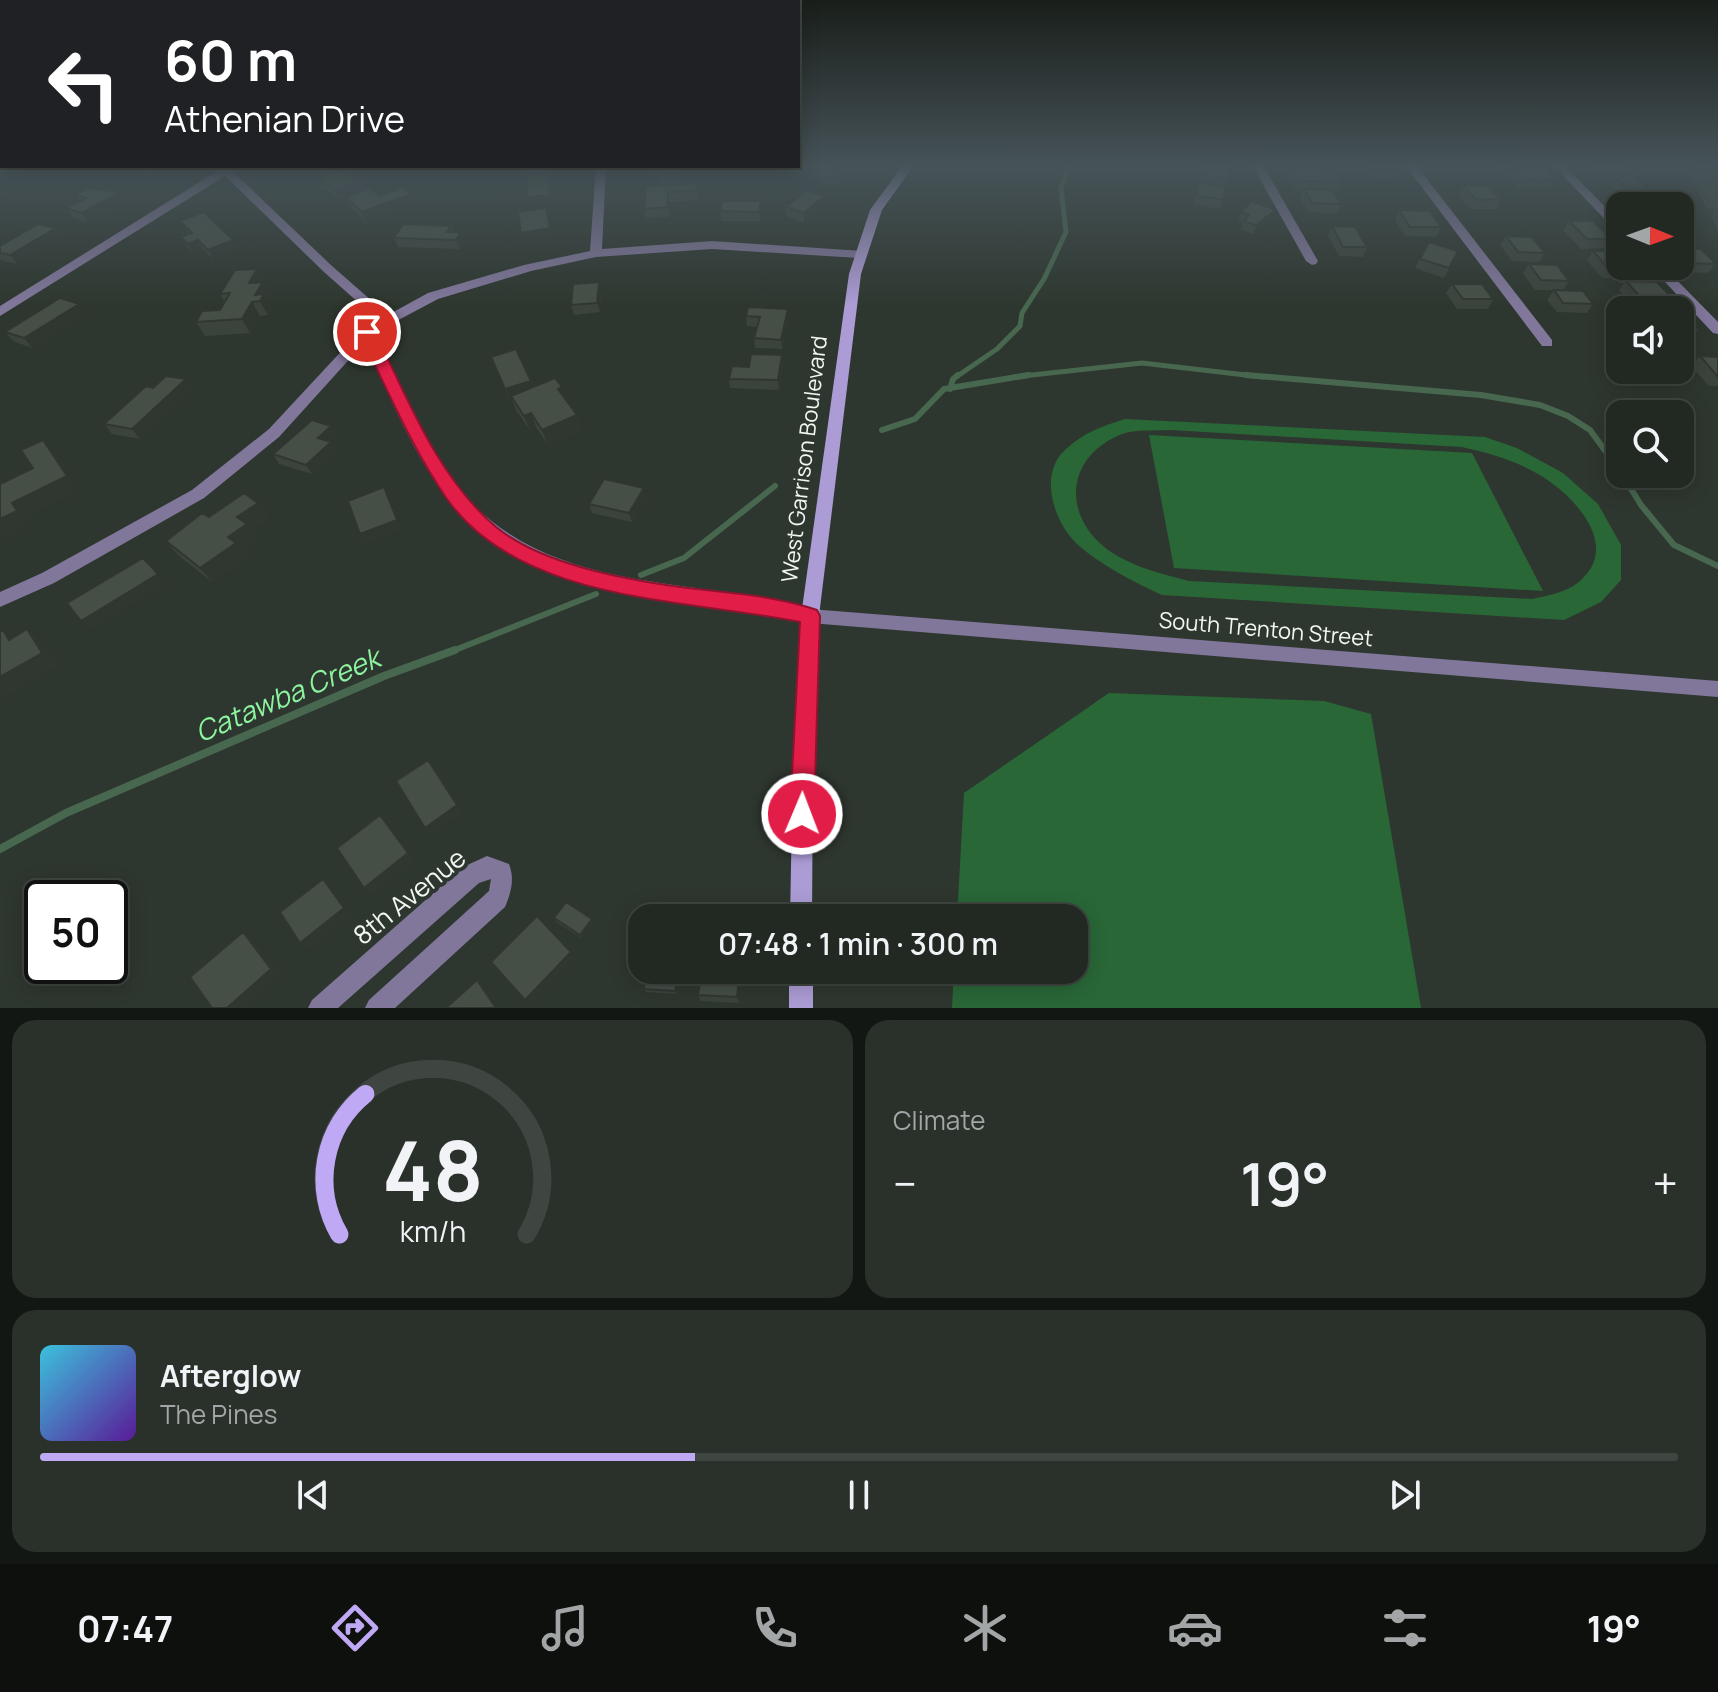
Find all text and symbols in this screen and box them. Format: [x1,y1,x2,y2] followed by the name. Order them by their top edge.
[164,21,297,98] text: 60 m
[32,32,136,136] icon: left
[164,94,405,143] text: Athenian Drive
[1606,192,1694,280] north arrow
[1606,192,1694,488] map controls
[1606,296,1694,384] button: sound
[333,298,401,366] pin
[345,310,389,354] icon: arrive
[774,334,834,584] street label: West Garrison Boulevard
[1606,400,1694,488] button: search
[1158,605,1374,653] street label: South Trenton Street
[189,636,389,750] water label: Catawba Creek
[760,772,844,856] position arrow
[345,839,473,953] street label: 8th Avenue
[24,880,128,984] speed limit sign: 50
[718,923,998,964] text: 07:48 · 1 min · 300 m
[893,1102,985,1138] text: Climate
[382,1112,483,1226] text: 48
[1240,1142,1330,1224] text: 19°
[893,1153,917,1213] text: −
[1653,1153,1678,1213] text: +
[399,1212,466,1251] text: km/h
[160,1355,301,1396] text: Afterglow
[160,1396,277,1432] text: The Pines
[291,1473,335,1517] icon: previous
[837,1473,881,1517] icon: pause
[1383,1473,1427,1517] icon: next
[327,1600,383,1656] icon: directions
[537,1600,593,1656] icon: music
[747,1600,803,1656] icon: phone
[957,1600,1013,1656] icon: climate
[1167,1600,1223,1656] icon: car
[1377,1600,1433,1656] icon: filters
[77,1604,173,1653] text: 07:47
[1587,1604,1641,1653] text: 19°

